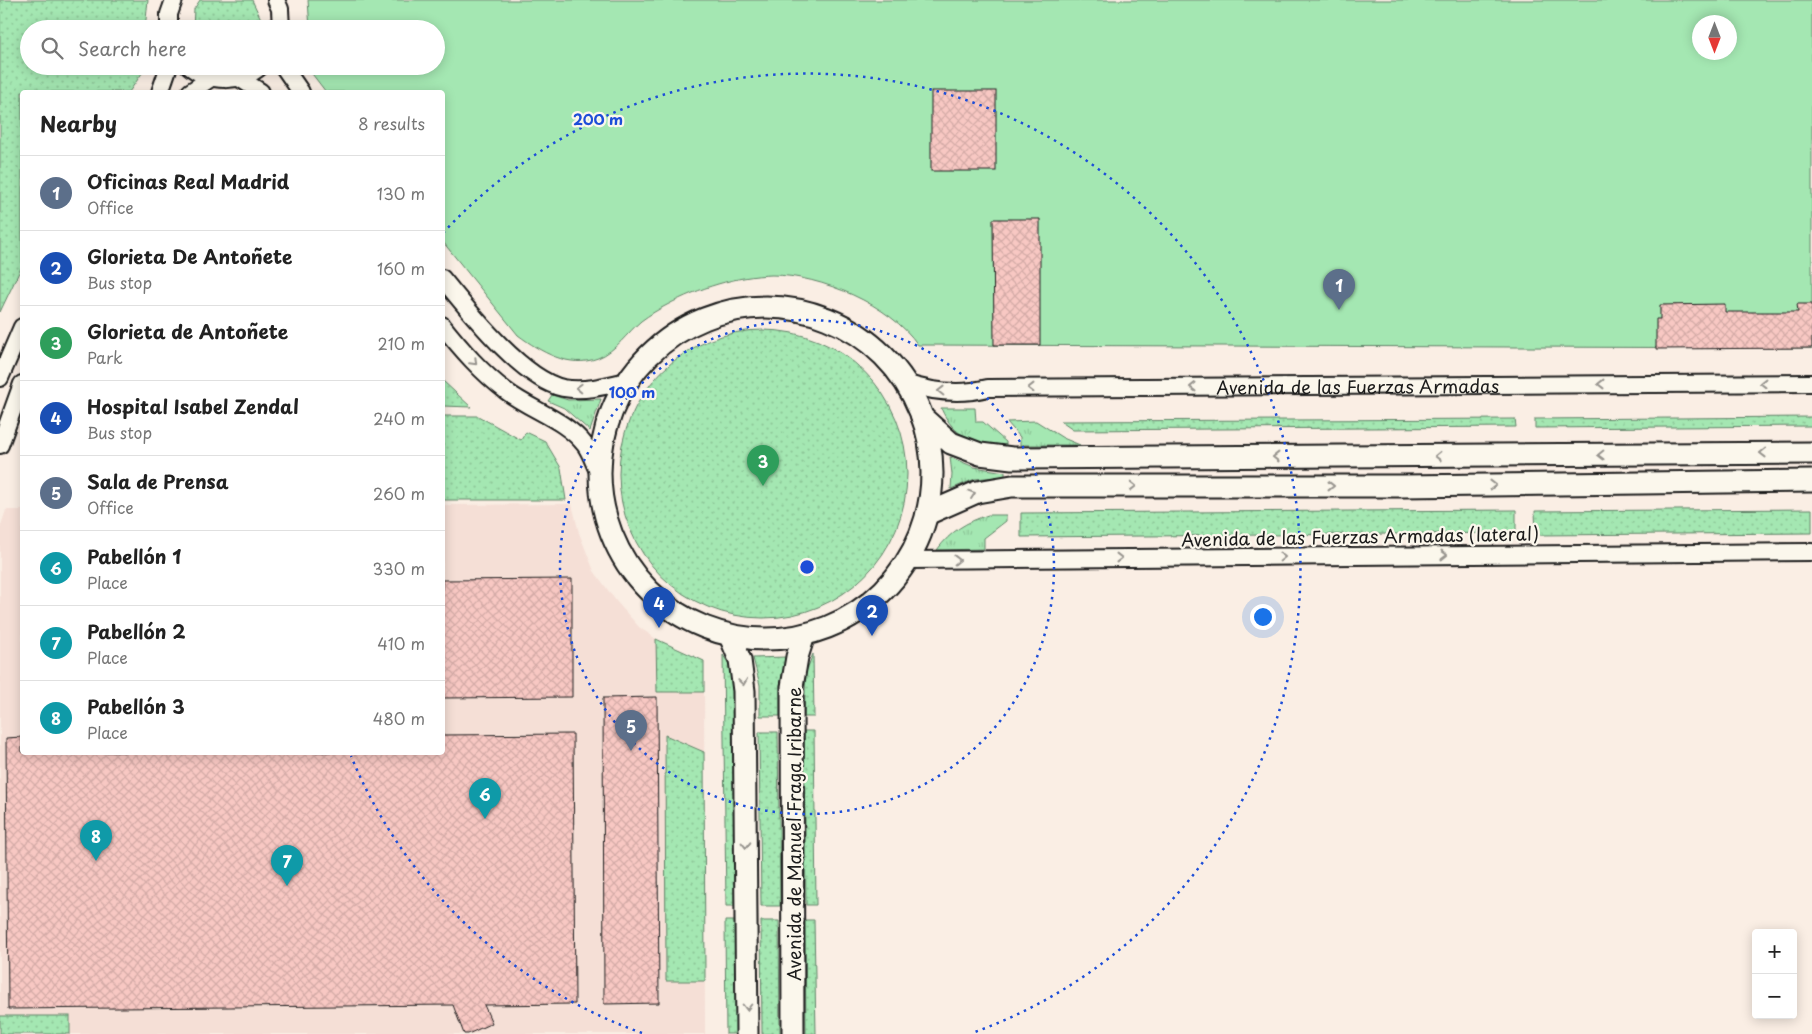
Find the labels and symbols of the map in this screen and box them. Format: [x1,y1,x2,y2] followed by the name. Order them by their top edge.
[1692,15,1737,60] north arrow
[573,107,623,130] text: 200 m
[1323,269,1355,310] pin: 1
[468,357,477,366] one-way arrow
[1216,371,1499,400] street label: Avenida de las Fuerzas Armadas
[1759,378,1767,388] one-way arrow
[1597,379,1604,389] one-way arrow
[609,380,655,403] text: 100 m
[1189,382,1197,392] one-way arrow
[575,383,583,393] one-way arrow
[1027,383,1034,393] one-way arrow
[937,386,944,396] one-way arrow
[747,445,779,486] pin: 3
[1759,448,1767,458] one-way arrow
[1597,449,1605,460] one-way arrow
[1434,451,1442,461] one-way arrow
[1272,452,1280,462] one-way arrow
[1490,480,1497,490] one-way arrow
[1130,481,1137,491] one-way arrow
[1327,481,1335,491] one-way arrow
[967,490,975,500] one-way arrow
[1181,519,1539,553] street label: Avenida de las Fuerzas Armadas (lateral)
[1440,550,1448,560] one-way arrow
[1278,552,1286,562] one-way arrow
[1116,553,1123,563] one-way arrow
[953,555,961,565] one-way arrow
[798,558,816,576] centre of rings
[643,587,675,628] pin: 4
[856,595,888,636] pin: 2
[1250,604,1276,630] your location
[737,679,748,687] one-way arrow
[780,687,807,981] street label: Avenida de Manuel Fraga Iribarne
[615,710,647,751] pin: 5
[469,778,501,819] pin: 6
[80,820,112,861] pin: 8
[741,841,751,849] one-way arrow
[271,845,303,886] pin: 7
[742,1004,752,1011] one-way arrow

